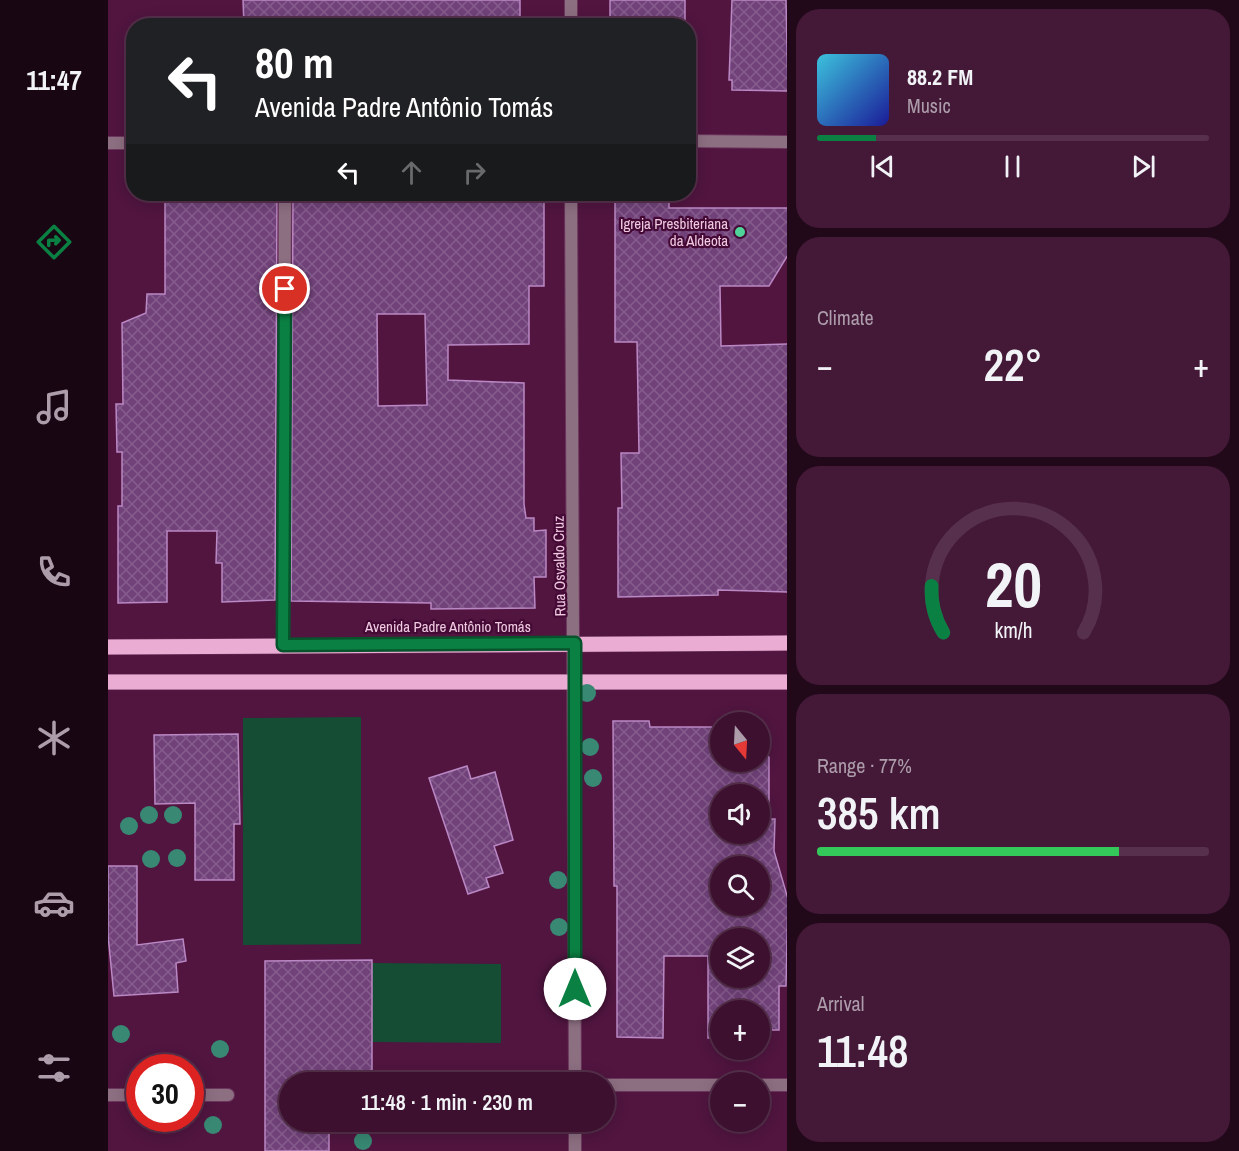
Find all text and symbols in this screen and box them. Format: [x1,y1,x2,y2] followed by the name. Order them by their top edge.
[255,35,334,91] text: 80 m
[156,42,234,120] icon: left
[26,62,82,98] text: 11:47
[907,62,973,92] text: 88.2 FM
[255,89,553,125] text: Avenida Padre Antônio Tomás
[907,92,951,119] text: Music
[866,150,899,183] icon: previous
[996,150,1029,183] icon: pause
[1127,150,1160,183] icon: next
[332,156,365,189] icon: left
[395,156,428,189] icon: ahead
[458,156,491,189] icon: right
[620,213,728,251] place label: Igreja Presbiteriana da Aldeota
[33,221,75,263] icon: directions
[733,225,747,239] marker: Igreja Presbiteriana da Aldeota
[259,263,310,314] pin
[268,272,301,305] icon: arrive
[817,304,874,331] text: Climate
[983,334,1043,395] text: 22°
[817,343,833,387] text: −
[1193,343,1209,387] text: +
[33,386,75,428] icon: music
[548,516,570,616] street label: Rua Osvaldo Cruz
[985,542,1041,626] text: 20
[33,551,75,593] icon: phone
[364,616,531,637] street label: Avenida Padre Antônio Tomás
[994,616,1032,645] text: km/h
[710,712,770,772] north arrow
[710,712,770,1132] map controls
[33,717,75,759] icon: climate
[817,752,912,779] text: Range · 77%
[817,782,941,843] text: 385 km
[710,784,770,844] button: sound
[710,856,770,916] button: search
[33,882,75,924] icon: car
[710,928,770,988] button: layers
[543,957,607,1021] position arrow
[817,990,864,1017] text: Arrival
[710,1000,770,1060] button: +
[817,1020,908,1081] text: 11:48
[33,1047,75,1089] icon: filters
[126,1054,204,1132] speed limit sign: 30
[710,1072,770,1132] button: −
[361,1087,533,1117] text: 11:48 · 1 min · 230 m

